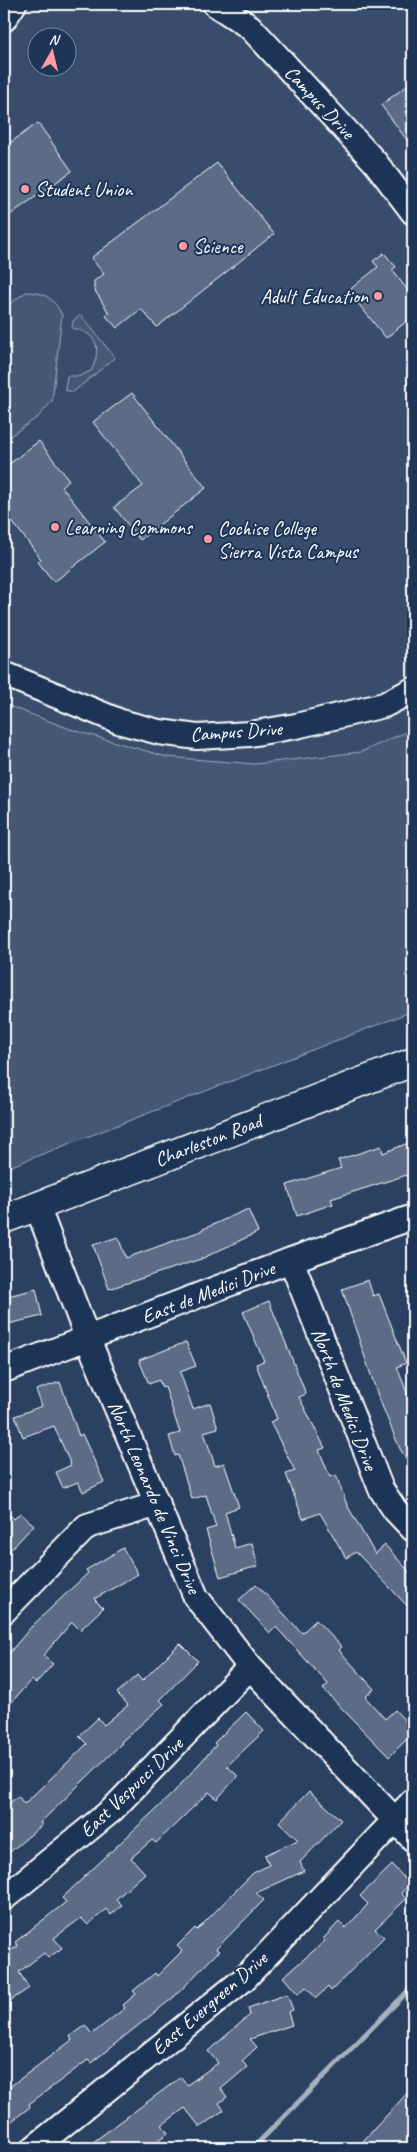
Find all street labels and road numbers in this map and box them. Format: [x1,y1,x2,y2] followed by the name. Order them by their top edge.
[279,60,361,146] street label: Campus Drive
[189,716,284,747] street label: Campus Drive
[151,1108,268,1172] street label: Charleston Road
[138,1255,280,1329] street label: East de Medici Drive
[306,1325,384,1475] street label: North de Medici Drive
[103,1397,207,1599] street label: North Leonardo de Vinci Drive
[74,1731,189,1843] street label: East Vespucci Drive
[146,1945,274,2061] street label: East Evergreen Drive

